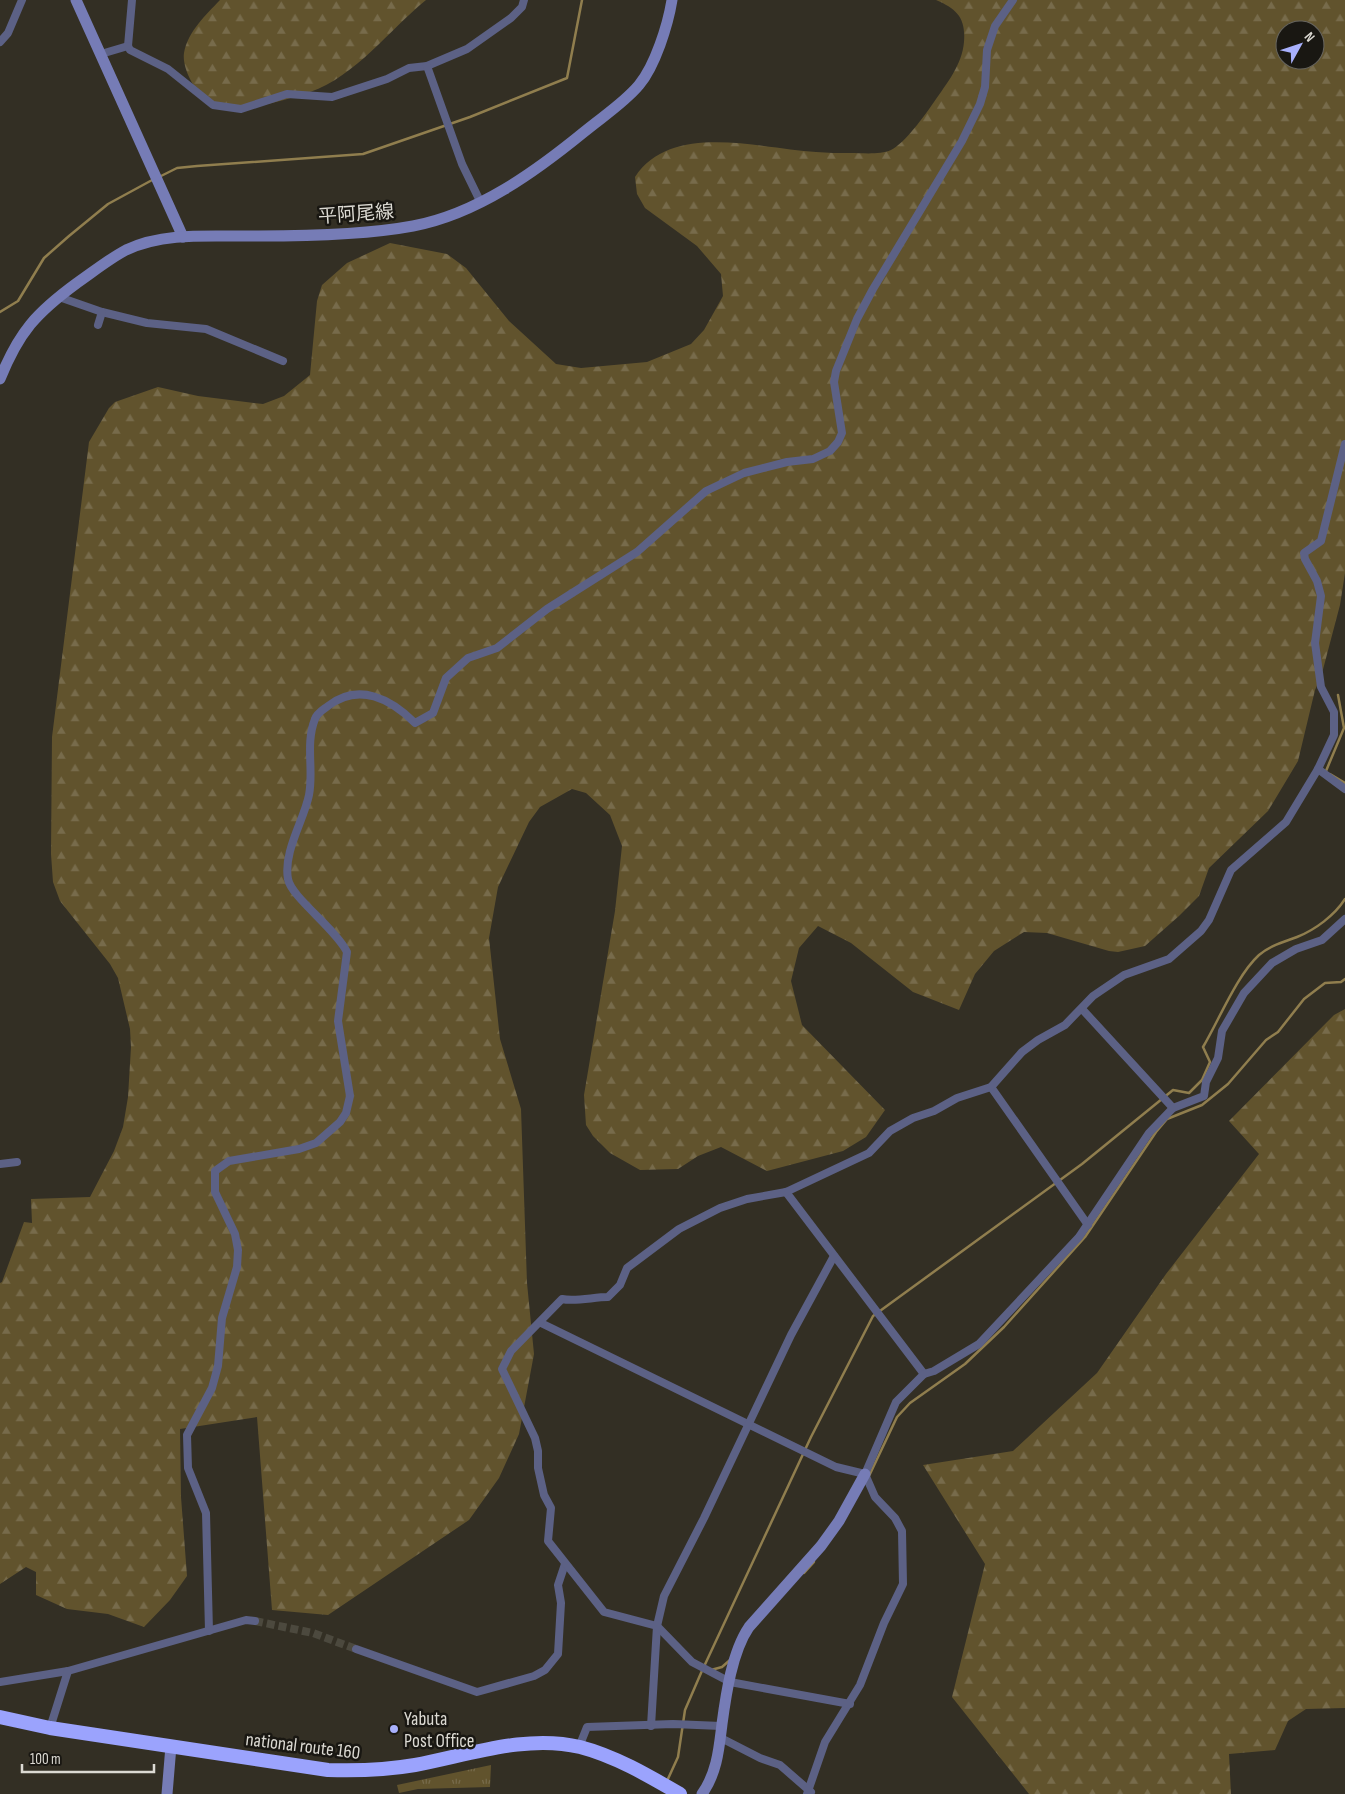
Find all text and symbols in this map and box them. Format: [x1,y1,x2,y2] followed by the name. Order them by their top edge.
[1275,20,1325,70] north arrow
[1301,29,1318,45] text: N
[317,200,395,229] street label: 平阿尾線
[404,1708,475,1753] place label: Yabuta Post Office
[388,1723,400,1735] marker: Yabuta Post Office
[244,1728,361,1765] street label: national route 160
[22,1742,155,1774] scale bar
[30,1750,61,1769] text: 100 m

